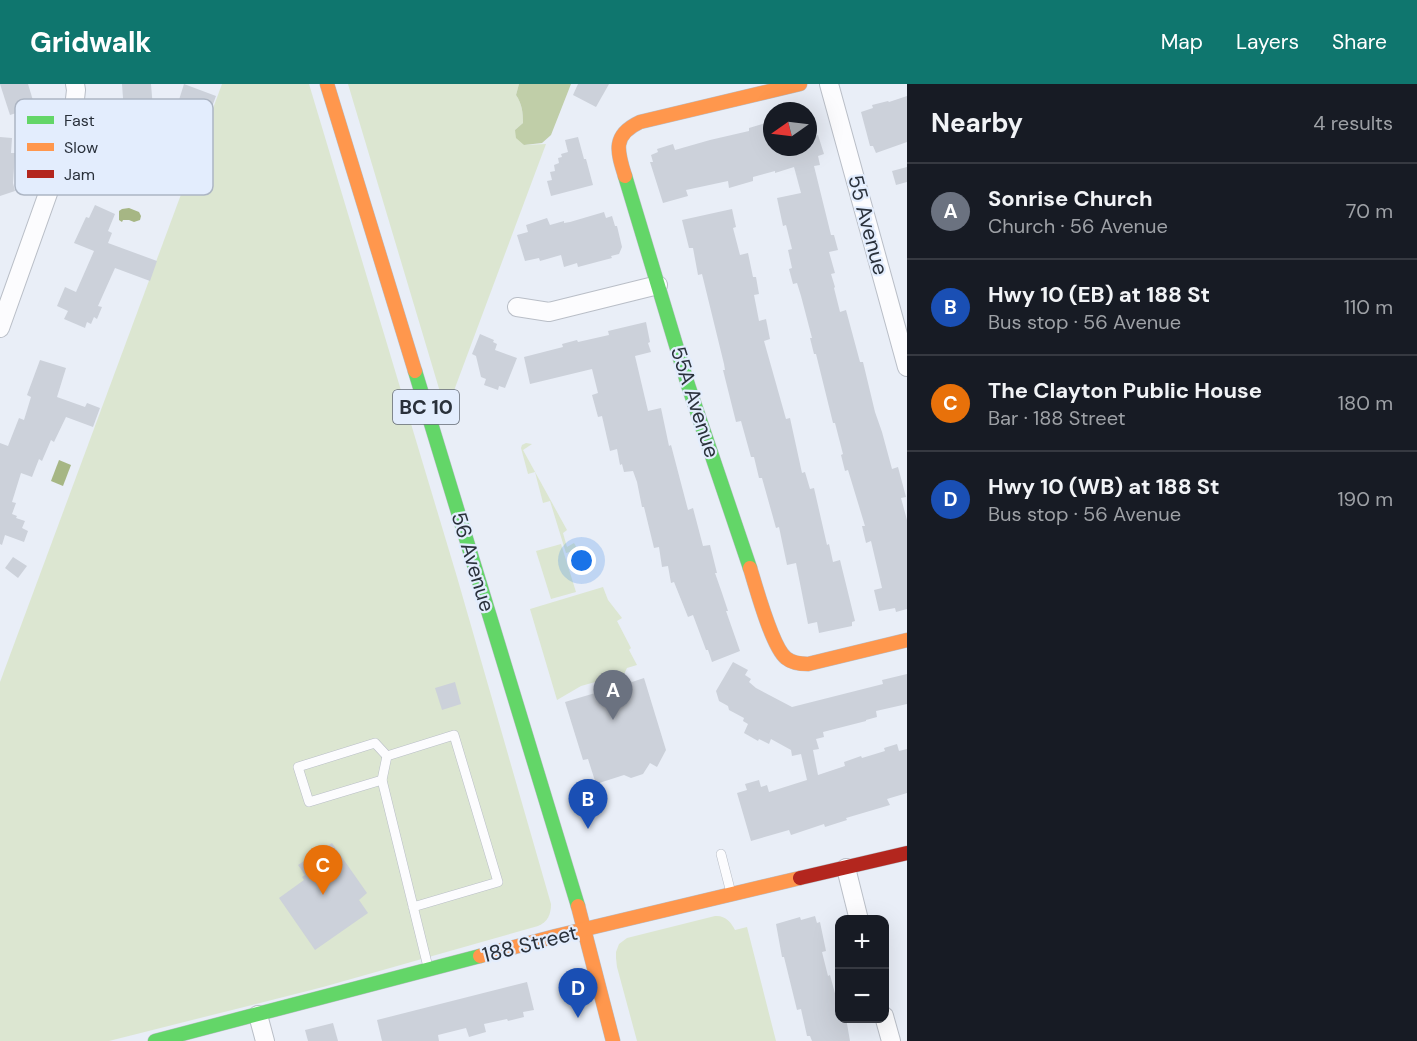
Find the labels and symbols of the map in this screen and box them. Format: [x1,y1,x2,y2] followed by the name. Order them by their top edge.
[15,99,213,195] legend
[763,102,817,156] north arrow
[64,110,95,131] text: Fast
[64,137,98,158] text: Slow
[64,164,95,185] text: Jam
[841,172,895,278] street label: 55 Avenue
[664,343,726,461] street label: 55A Avenue
[393,390,459,424] road number: BC 10
[445,509,501,615] street label: 56 Avenue
[567,546,596,575] your location
[594,670,632,720] pin: A
[568,780,608,829] pin: B
[304,846,342,895] pin: C
[479,919,581,969] street label: 188 Street
[558,968,598,1018] pin: D

